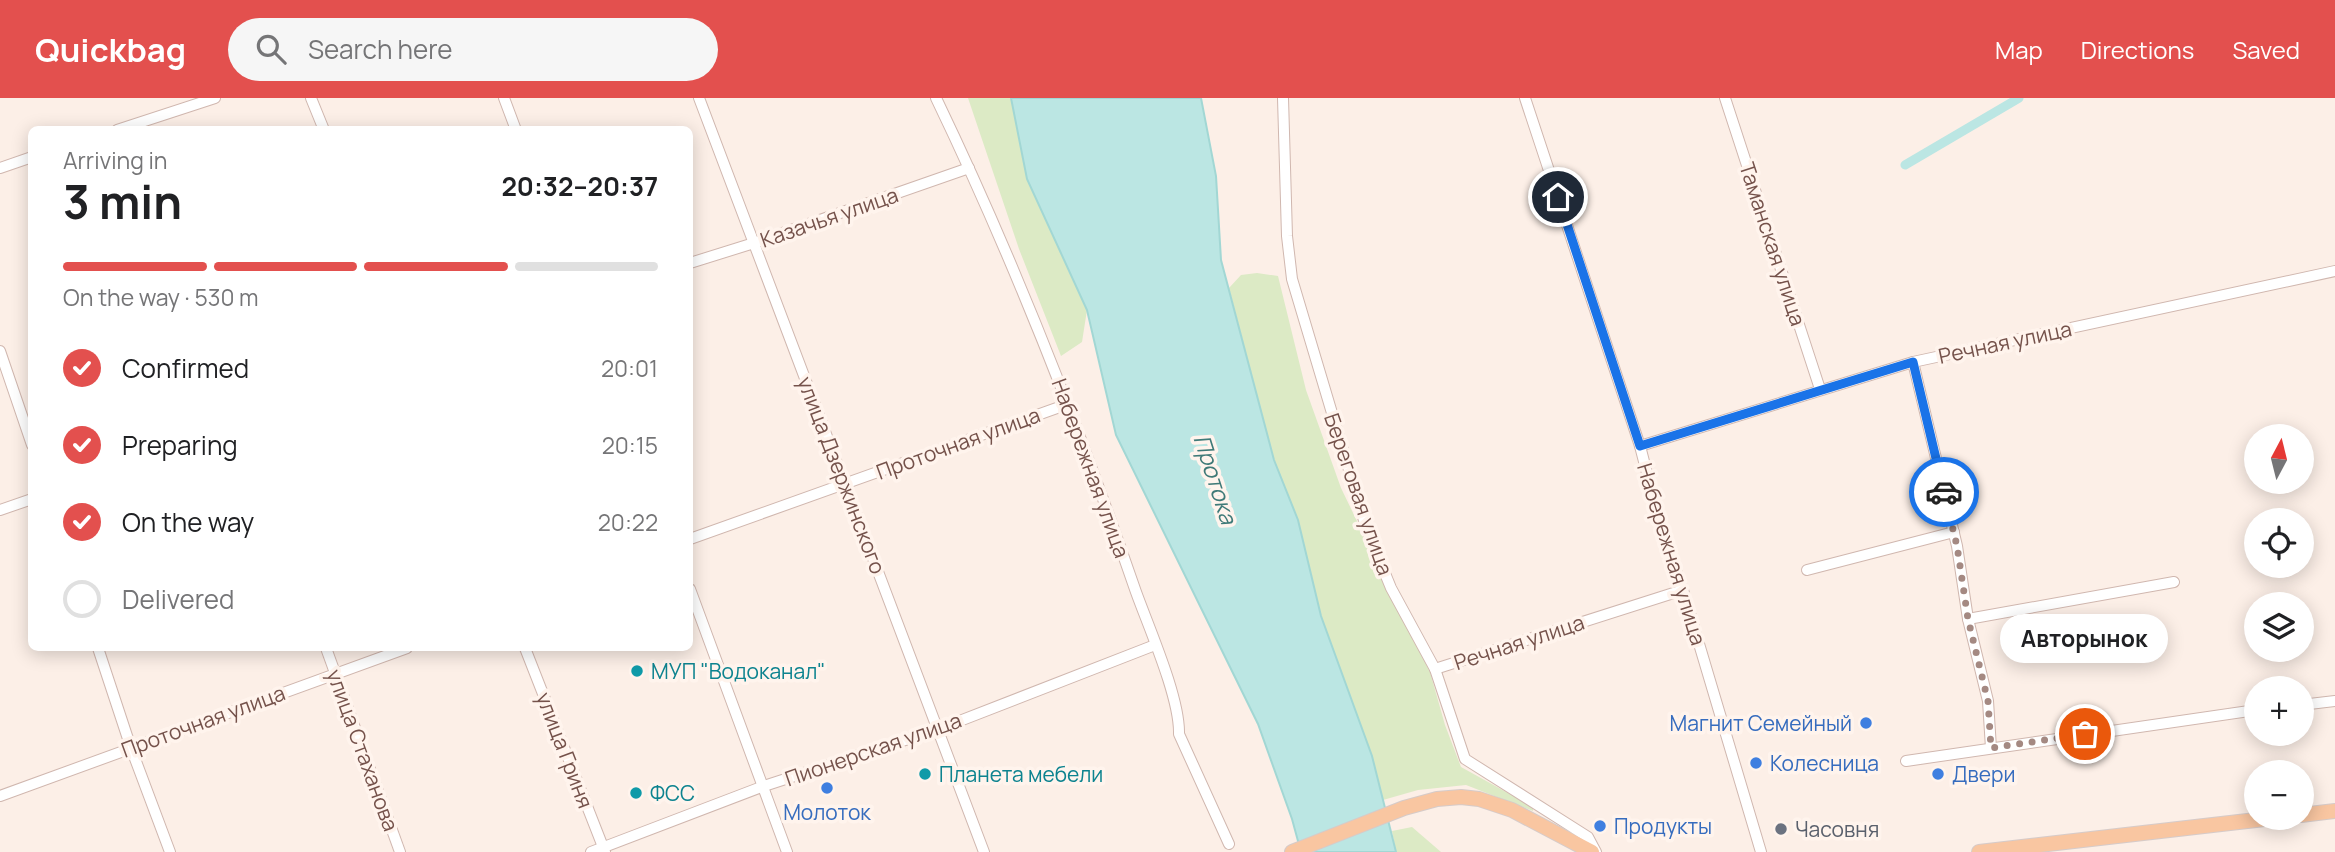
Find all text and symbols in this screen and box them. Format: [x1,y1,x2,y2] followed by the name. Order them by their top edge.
[228,18,718,81] search box
[35,27,186,72] text: Quickbag
[252,30,290,68] icon: search
[308,31,453,67] text: Search here
[1995,33,2043,66] text: Map
[2081,33,2194,66] text: Directions
[2232,33,2300,66] text: Saved
[63,144,168,176] text: Arriving in
[1733,159,1813,329] street label: Таманская улица
[1528,167,1588,227] pin
[501,168,658,204] text: 20:32–20:37
[63,170,182,233] text: 3 min
[1539,178,1577,216] icon: home
[756,180,902,254] street label: Казачья улица
[63,281,259,313] text: On the way · 530 m
[1936,314,2074,370] street label: Речная улица
[63,349,101,387] icon: check
[122,350,249,386] text: Confirmed
[601,352,658,384] text: 20:01
[791,372,893,578] street label: улица Дзержинского
[1046,375,1136,561] street label: Набережная улица
[872,400,1044,486] street label: Проточная улица
[1318,409,1400,579] street label: Береговая улица
[2244,424,2314,494] north arrow
[2244,424,2314,830] map controls
[63,426,101,464] icon: check
[122,427,238,463] text: Preparing
[602,429,658,461] text: 20:15
[1187,430,1246,529] water label: Протока
[1909,457,1979,527] courier
[1631,460,1713,648] street label: Набережная улица
[1925,473,1963,511] icon: car
[63,503,101,541] icon: check
[122,504,254,540] text: On the way
[598,506,658,538] text: 20:22
[2244,508,2314,578] button: locate
[122,581,234,617] text: Delivered
[2244,592,2314,662] button: layers
[1450,608,1588,676] street label: Речная улица
[2001,615,2169,664] callout: Авторынок
[2021,622,2147,654] text: Авторынок
[651,657,825,685] place label: МУП "Водоканал"
[629,663,645,679] marker: МУП "Водоканал"
[321,665,405,835] street label: улица Стаханова
[2244,676,2314,746] button: +
[117,678,289,764] street label: Проточная улица
[530,688,600,812] street label: улица Гриня
[2055,704,2115,764] pin
[781,706,965,792] street label: Пионерская улица
[1670,709,1852,737] place label: Магнит Семейный
[1858,715,1874,731] marker: Магнит Семейный
[2066,715,2104,753] icon: bag
[1770,749,1879,777] place label: Колесница
[1748,755,1764,771] marker: Колесница
[939,760,1103,788] place label: Планета мебели
[1952,760,2015,788] place label: Двери
[2244,760,2314,830] button: −
[917,766,933,782] marker: Планета мебели
[1930,766,1946,782] marker: Двери
[650,779,695,807] place label: ФСС
[819,780,835,796] marker: Молоток
[628,785,644,801] marker: ФСС
[783,798,871,826] place label: Молоток
[1614,812,1712,840] place label: Продукты
[1795,815,1879,843] place label: Часовня
[1592,818,1608,834] marker: Продукты
[1773,821,1789,837] marker: Часовня

